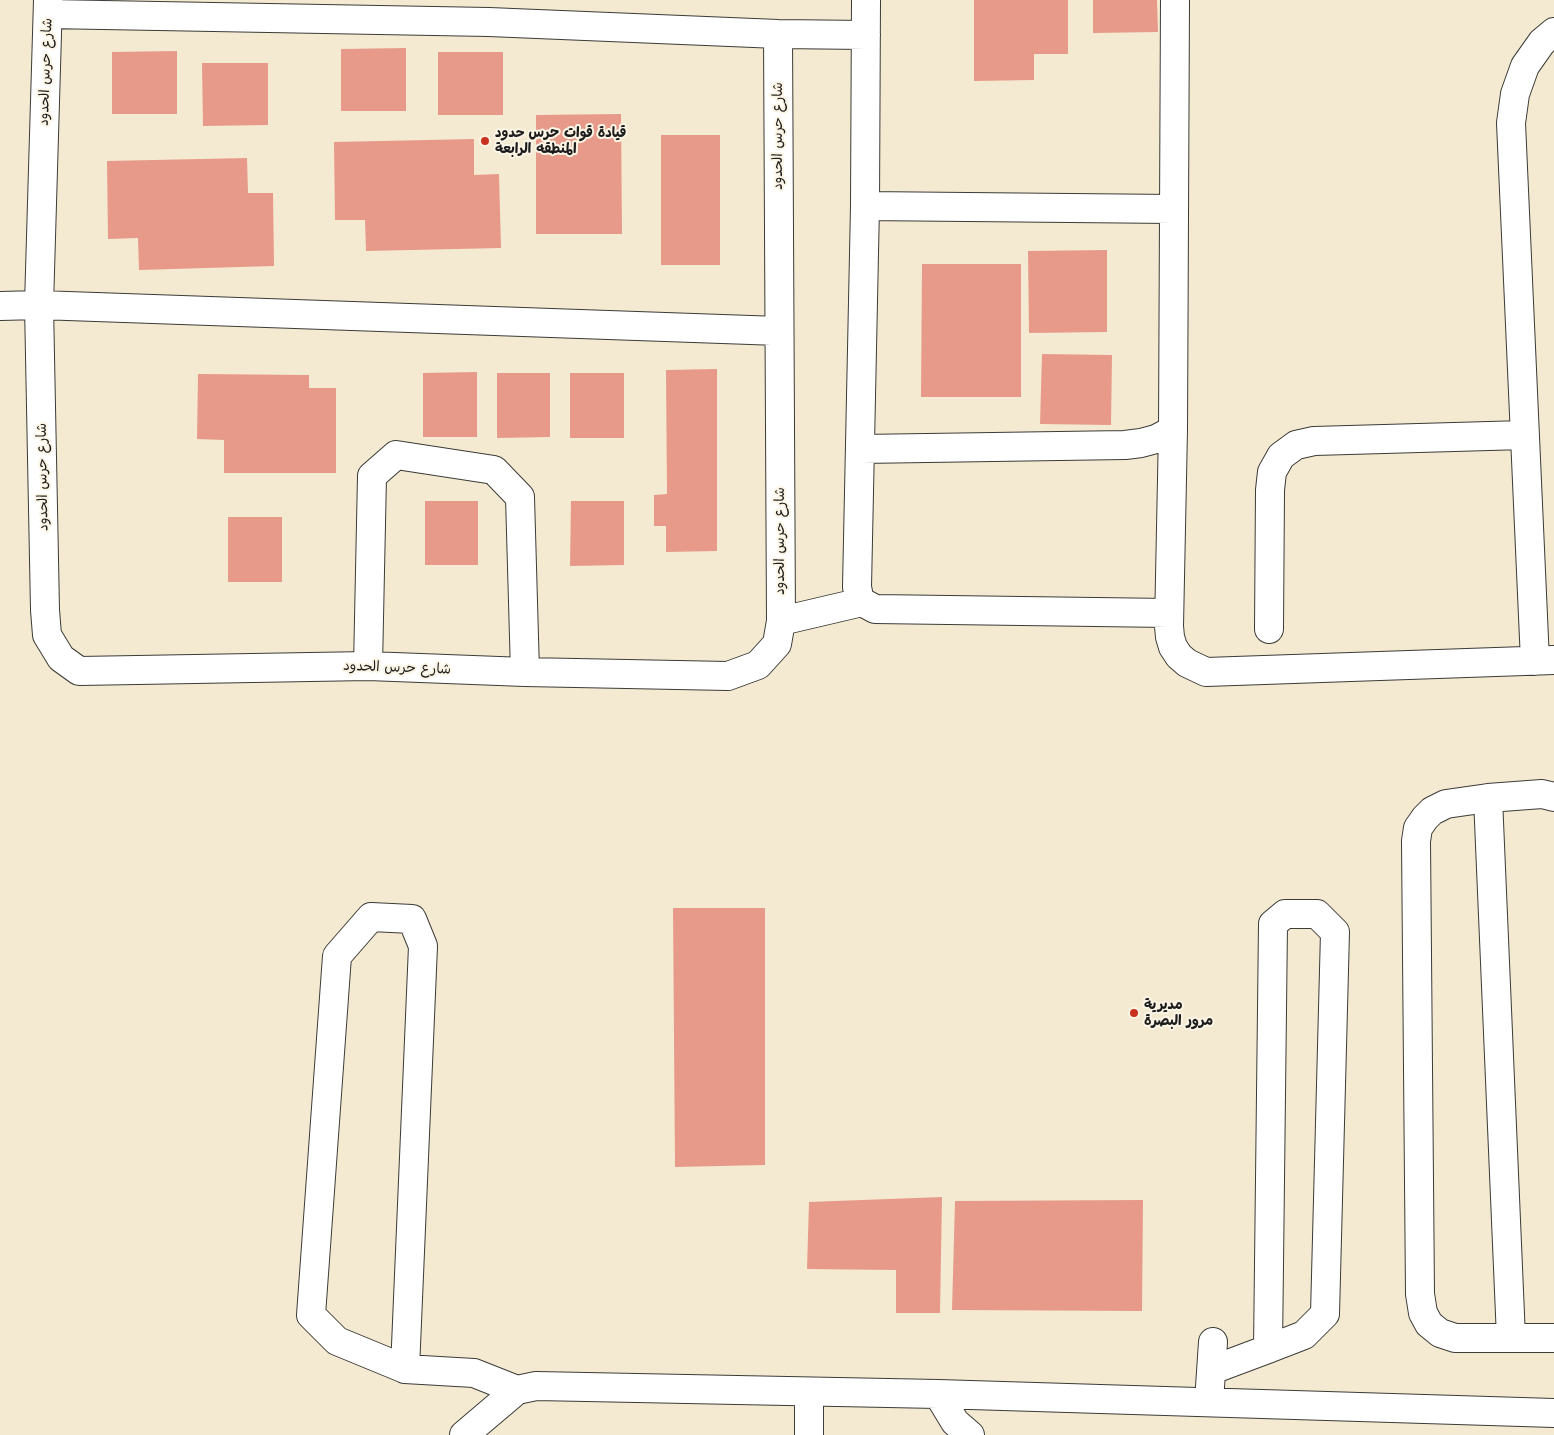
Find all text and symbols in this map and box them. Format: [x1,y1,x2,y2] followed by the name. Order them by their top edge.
[36,18,56,126] street label: شارع حرس الحدود
[770,82,786,190] street label: شارع حرس الحدود
[495,125,626,158] place label: قيادة قوات حرس حدود المنطقه الرابعة
[479,135,491,147] marker: قيادة قوات حرس حدود المنطقه الرابعة
[34,423,52,531] street label: شارع حرس الحدود
[772,487,788,595] street label: شارع حرس الحدود
[343,658,451,678] street label: شارع حرس الحدود
[1144,997,1213,1030] place label: مديرية مرور البصرة
[1128,1007,1140,1019] marker: مديرية مرور البصرة

